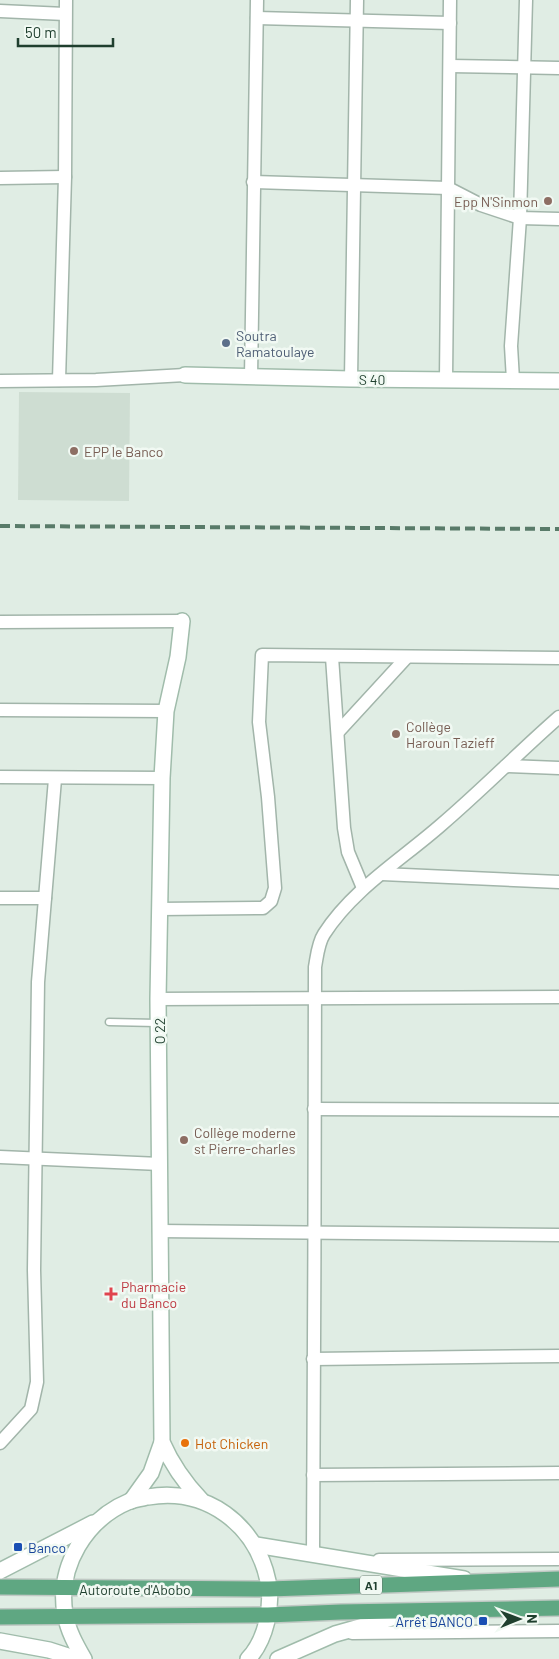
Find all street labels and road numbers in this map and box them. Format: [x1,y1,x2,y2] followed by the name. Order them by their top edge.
[359,371,385,388] street label: S 40
[151,1018,168,1044] street label: O 22
[360,1576,382,1594] road number: A1
[79,1581,191,1598] street label: Autoroute d'Abobo

